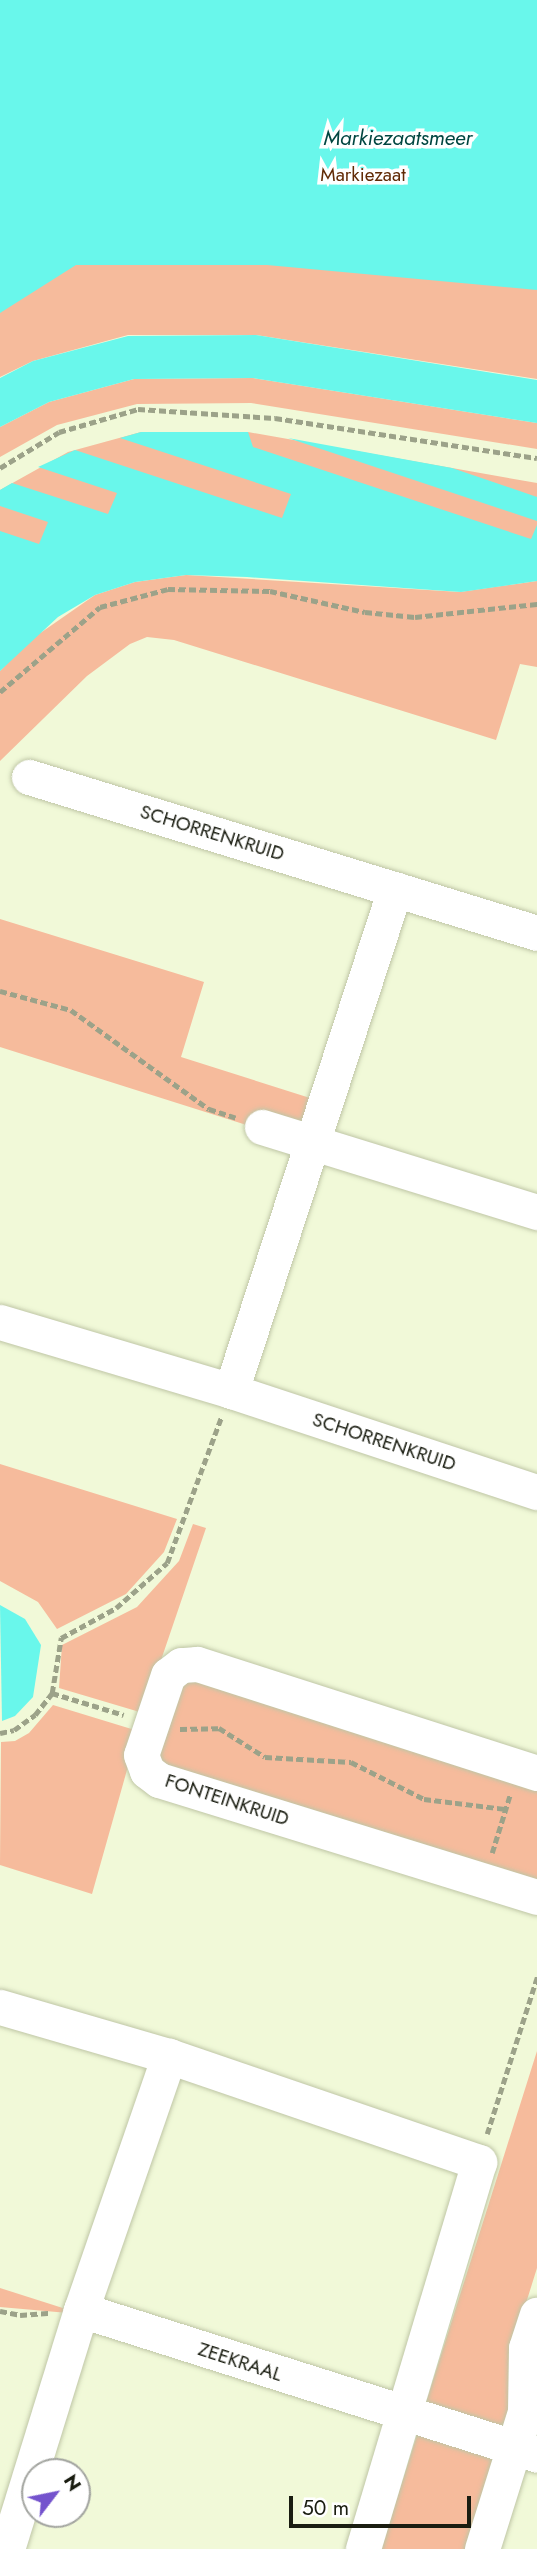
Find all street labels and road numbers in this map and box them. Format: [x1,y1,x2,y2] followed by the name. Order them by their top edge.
[137,800,287,866] street label: SCHORRENKRUID
[309,1408,459,1476] street label: SCHORRENKRUID
[162,1769,292,1831] street label: FONTEINKRUID
[195,2338,285,2386] street label: ZEEKRAAL

